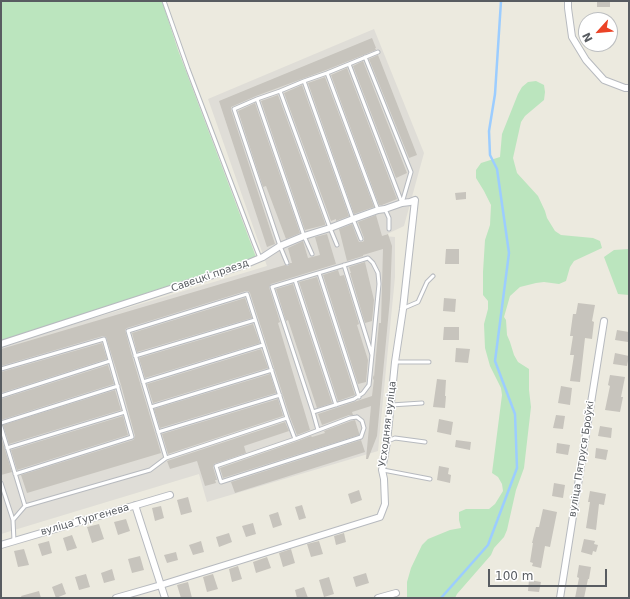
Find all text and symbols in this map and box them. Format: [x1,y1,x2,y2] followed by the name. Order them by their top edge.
[578,12,618,52] north arrow
[580,30,596,44] text: N
[170,257,250,295] street label: Савецкі праезд
[377,380,399,468] street label: Усходняя вуліца
[567,400,597,518] street label: вуліца Пятруся Броўкі
[39,502,131,538] street label: вуліца Тургенева
[490,561,609,587] scale bar
[495,569,533,583] text: 100 m

